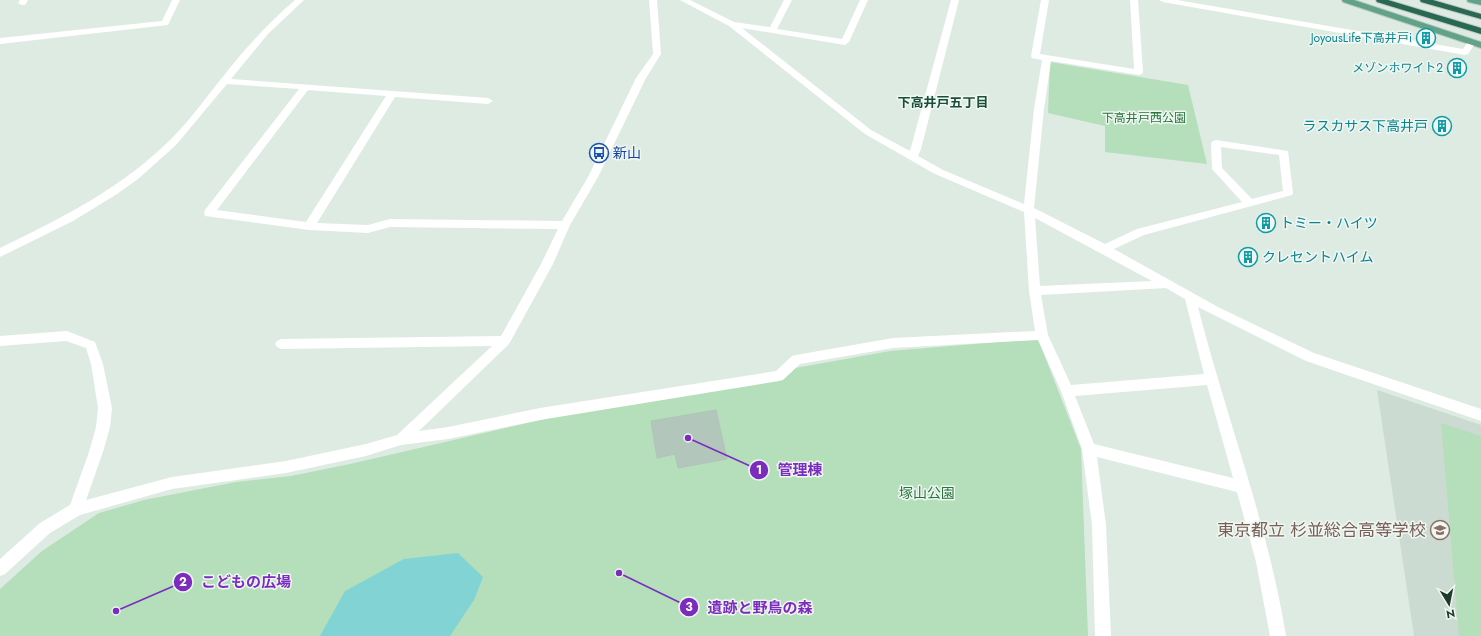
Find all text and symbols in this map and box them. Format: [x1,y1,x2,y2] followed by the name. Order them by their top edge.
[1415,27,1437,49] building icon: JoyousLife下高井戸i
[1309,29,1412,47] place label: JoyousLife下高井戸i
[1446,57,1468,79] building icon: メゾンホワイト2
[1352,59,1443,77] place label: メゾンホワイト2
[897,93,989,112] district label: 下高井戸五丁目
[1102,109,1186,127] park label: 下高井戸西公園
[1431,115,1453,137] building icon: ラスカサス下高井戸
[1303,116,1428,136] place label: ラスカサス下高井戸
[588,142,610,164] bus stop icon: 新山
[613,143,641,163] place label: 新山
[1255,212,1277,234] building icon: トミー・ハイツ
[1280,213,1378,233] place label: トミー・ハイツ
[1237,246,1259,268] building icon: クレセントハイム
[1262,247,1373,267] place label: クレセントハイム
[749,457,830,484] callout: 管理棟
[777,459,823,481] text: 管理棟
[756,461,762,479] text: 1
[899,483,955,503] park label: 塚山公園
[1217,518,1426,542] place label: 東京都立 杉並総合高等学校
[1429,519,1451,541] school or university icon: 東京都立 杉並総合高等学校
[173,568,299,595] callout: こどもの広場
[201,571,291,593] text: こどもの広場
[179,573,187,591] text: 2
[1429,584,1469,624] north arrow
[679,594,820,621] callout: 遺跡と野鳥の森
[707,597,813,619] text: 遺跡と野鳥の森
[685,598,693,616] text: 3
[1445,605,1456,622] text: N

